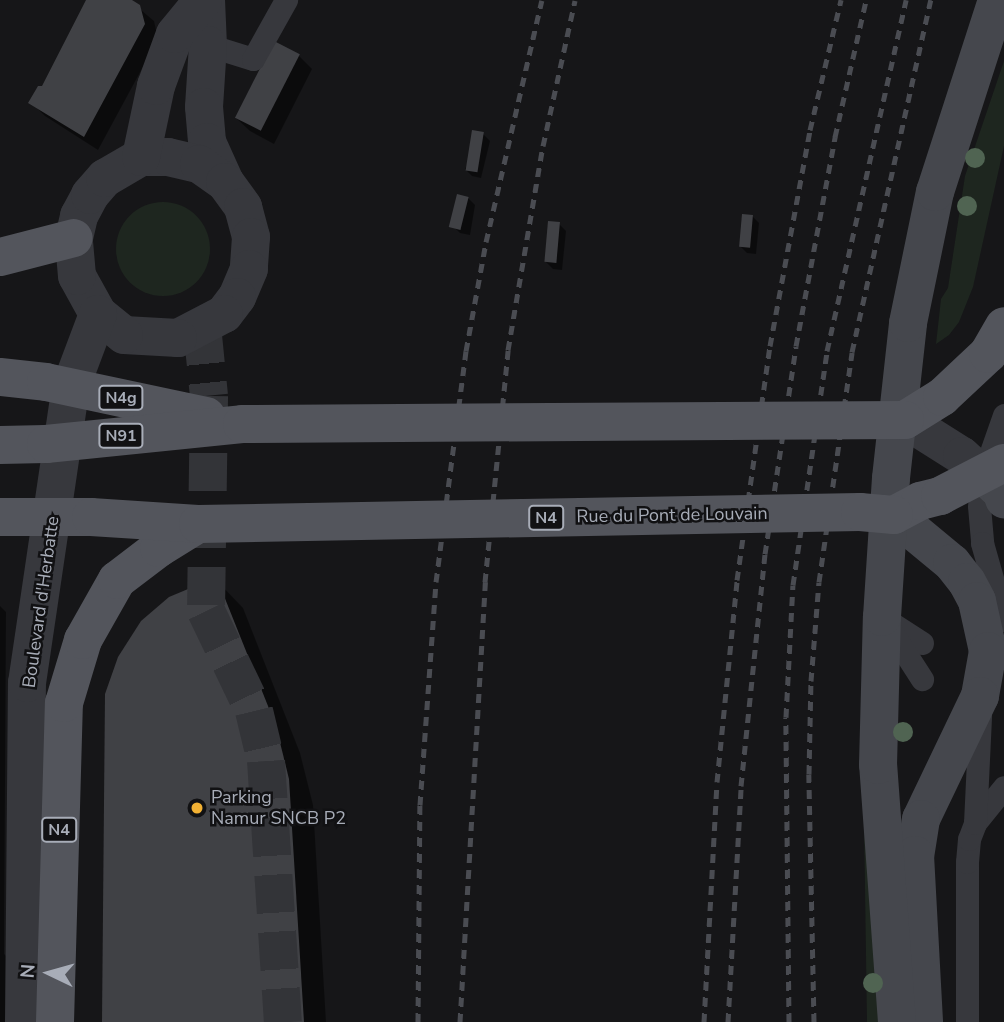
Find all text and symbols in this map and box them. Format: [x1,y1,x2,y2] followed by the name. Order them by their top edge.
[98,386,144,410] road number: N4g
[98,424,144,448] road number: N91
[576,503,768,527] street label: Rue du Pont de Louvain
[527,505,565,530] road number: N4
[18,515,64,689] street label: Boulevard d'Herbatte
[211,787,346,830] place label: Parking Namur SNCB P2
[189,800,205,816] marker: Parking Namur SNCB P2
[40,818,78,842] road number: N4
[14,938,84,1008] north arrow
[15,963,42,979] text: N

